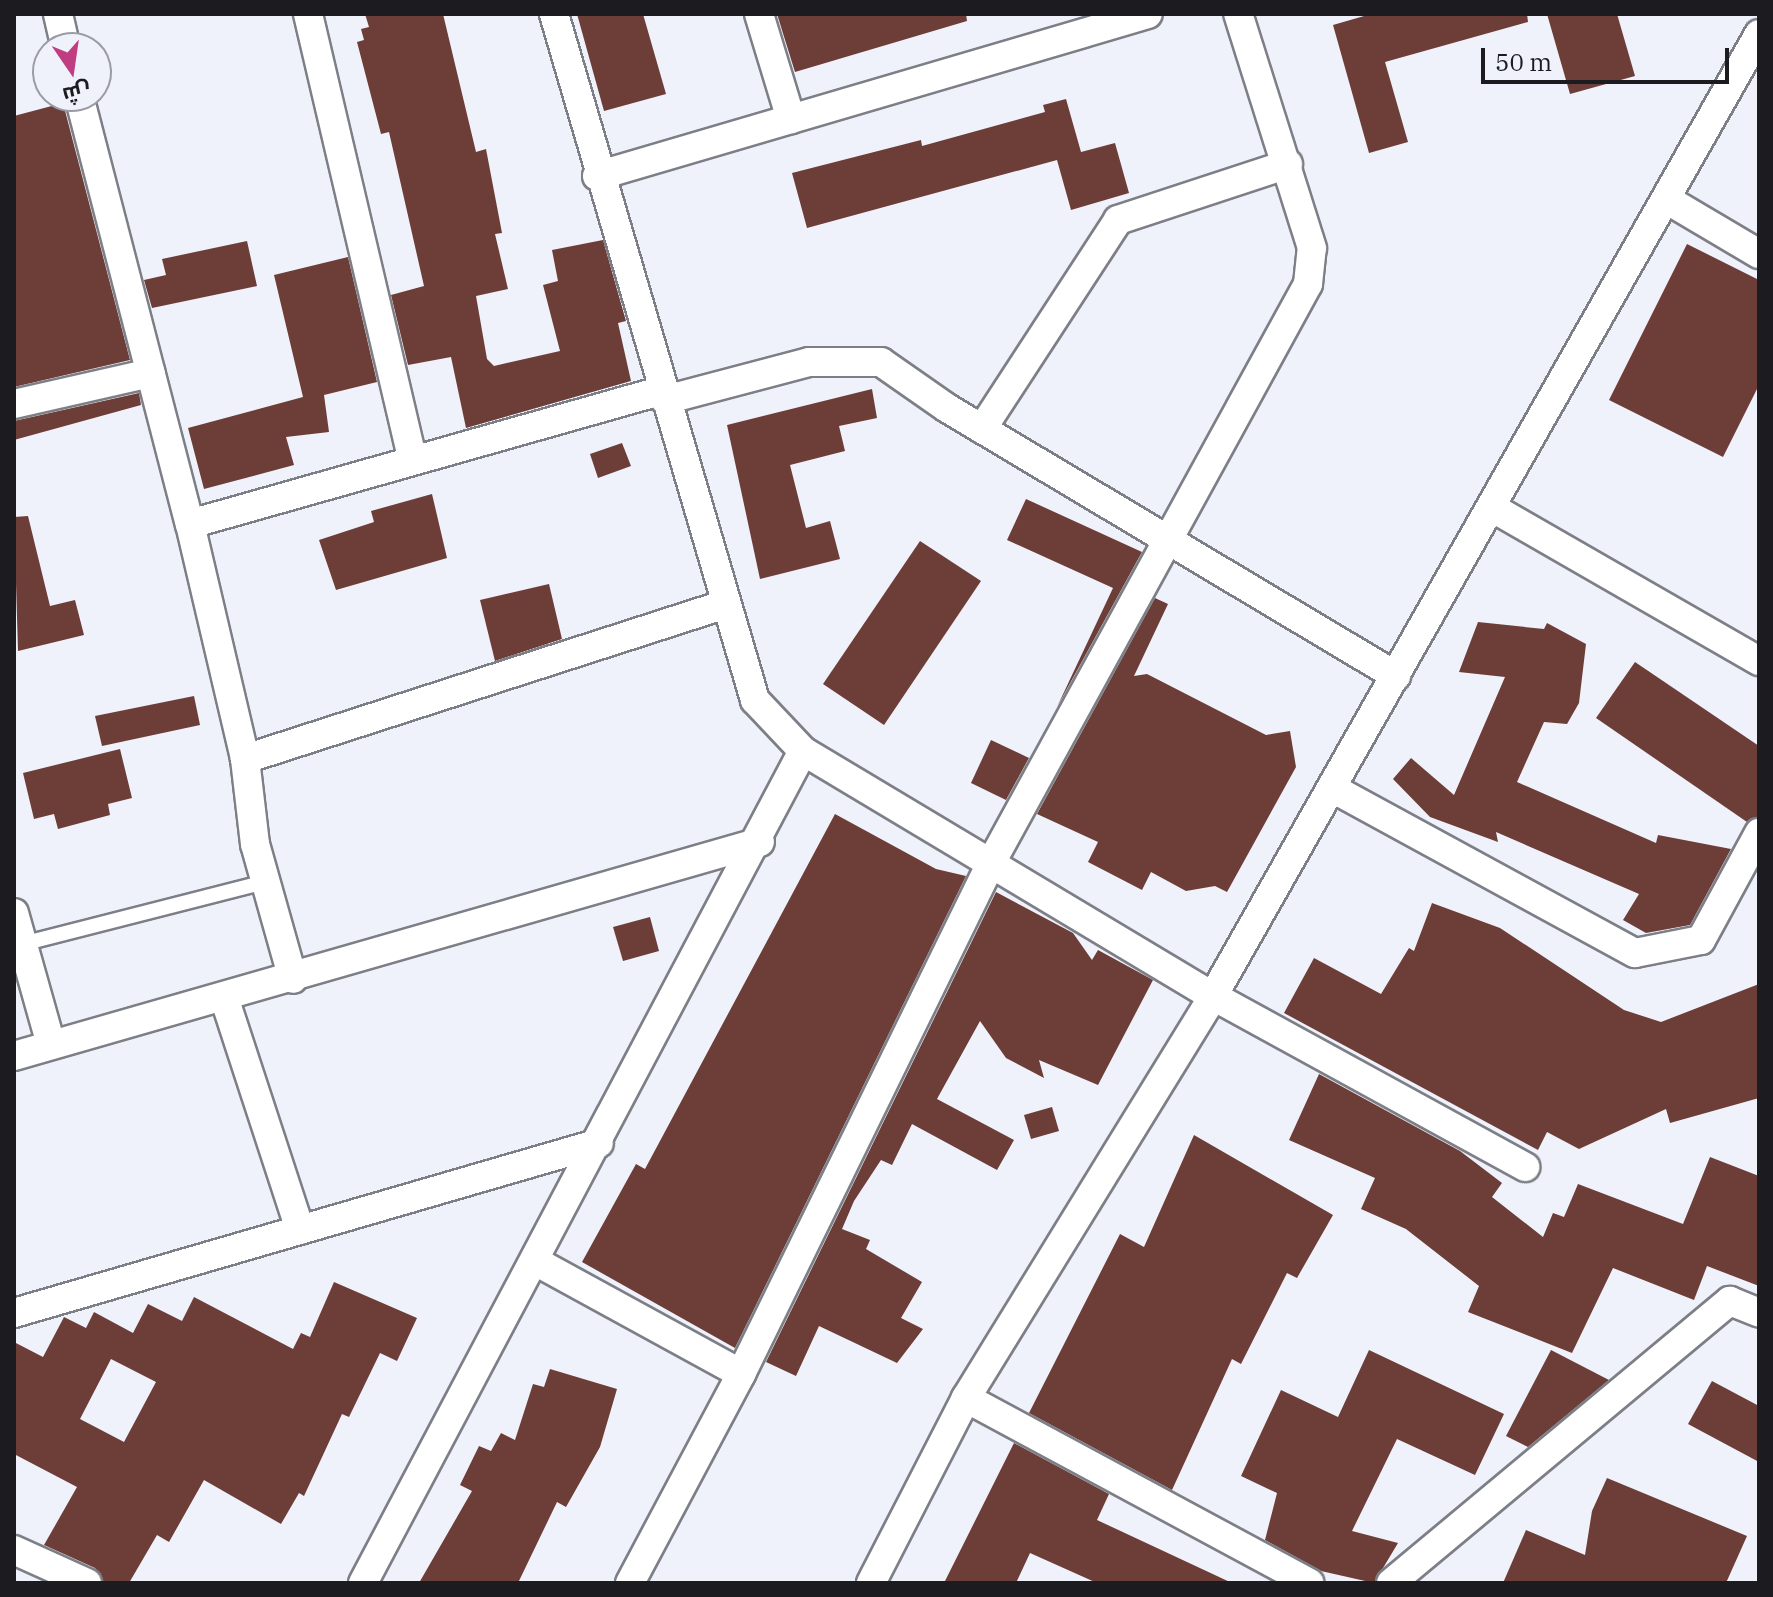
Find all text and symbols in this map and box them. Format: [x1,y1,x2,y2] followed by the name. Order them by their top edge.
[32,32,112,112] north arrow
[1485,32,1733,82] scale bar
[1495,46,1552,78] text: 50 m
[60,77,94,111] text: ش

